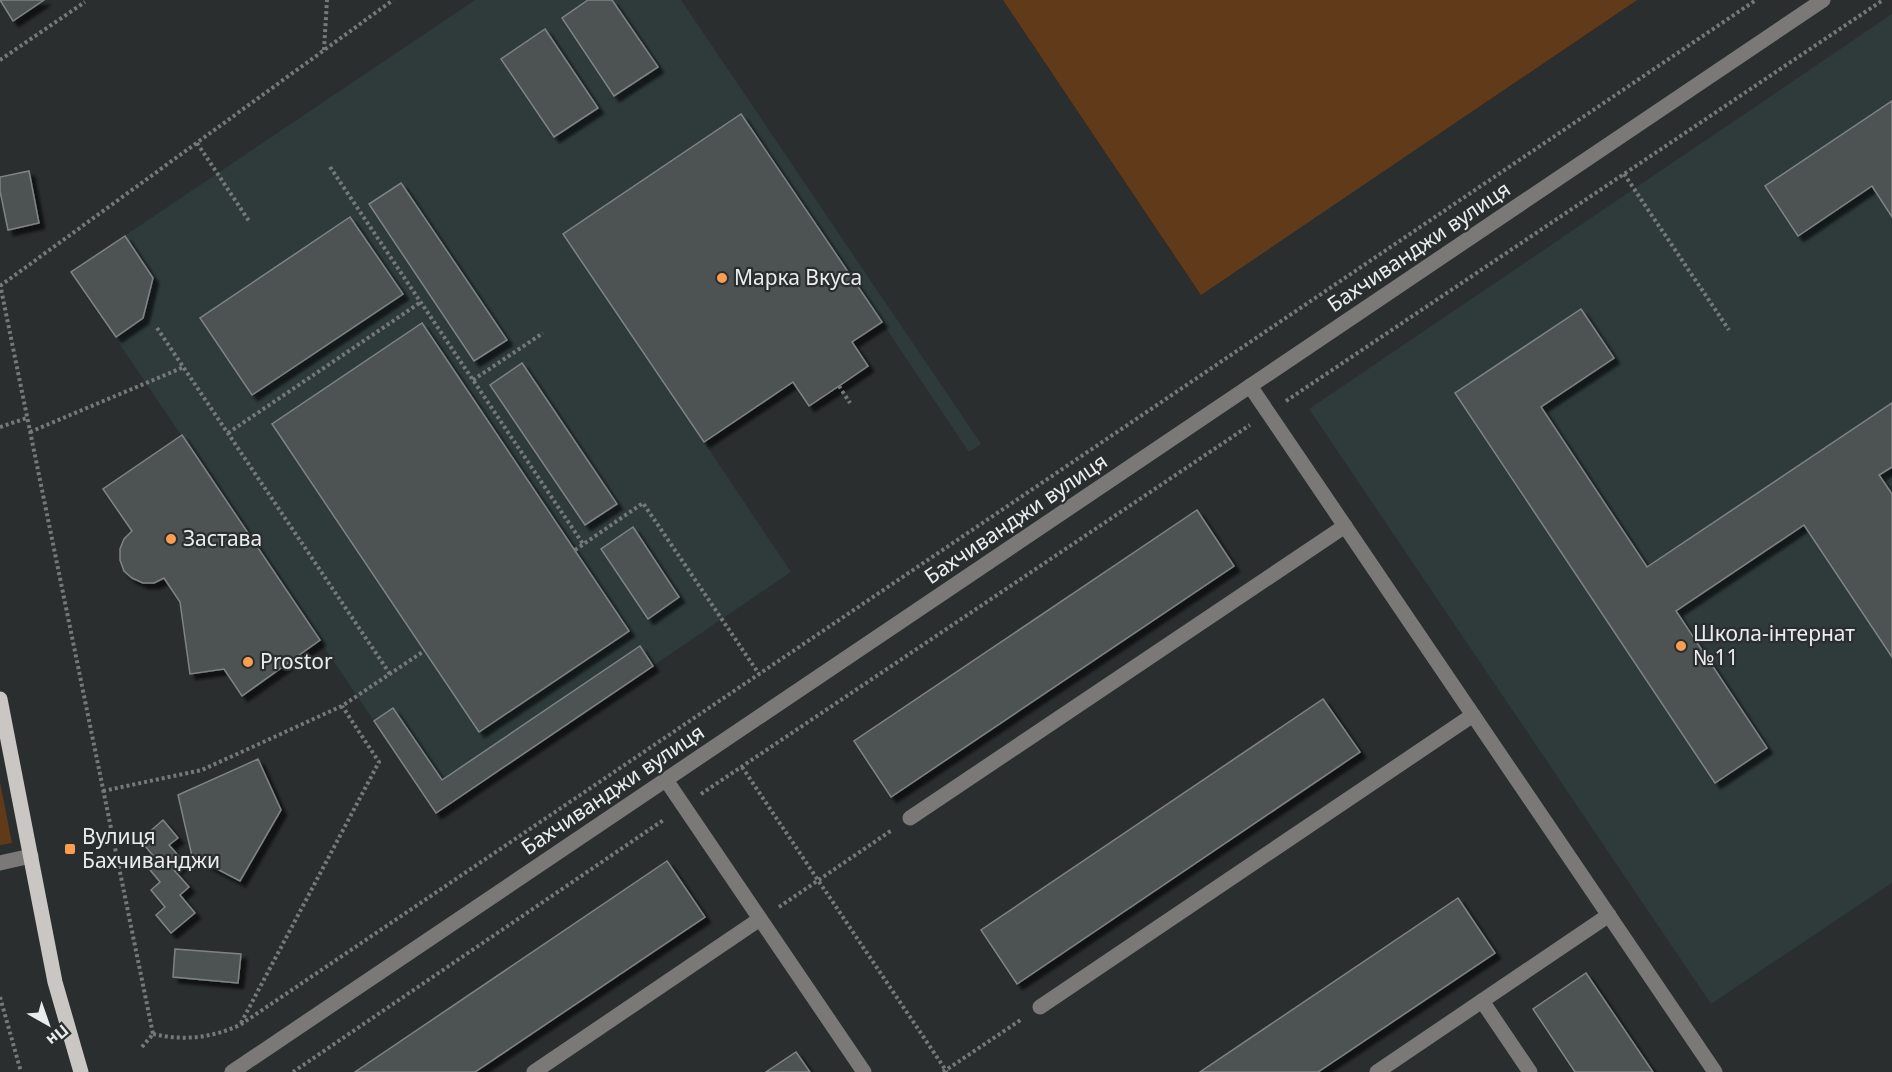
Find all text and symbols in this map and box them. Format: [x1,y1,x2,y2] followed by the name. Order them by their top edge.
[1321,174,1515,318] street label: Бахчиванджи вулиця
[734,263,862,291] place label: Марка Вкуса
[715,271,729,285] marker: Марка Вкуса
[918,446,1112,590] street label: Бахчиванджи вулиця
[183,524,262,552] place label: Застава
[164,532,178,546] marker: Застава
[1693,619,1855,671] place label: Школа-інтернат №11
[1674,639,1688,653] marker: Школа-інтернат №11
[260,647,333,675] place label: Prostor
[241,655,255,669] marker: Prostor
[515,717,709,861] street label: Бахчиванджи вулиця
[82,822,220,874] place label: Вулиця Бахчиванджи
[63,842,77,856] marker: Вулиця Бахчиванджи
[18,994,78,1054] north arrow
[42,1020,73,1051] text: Пн

